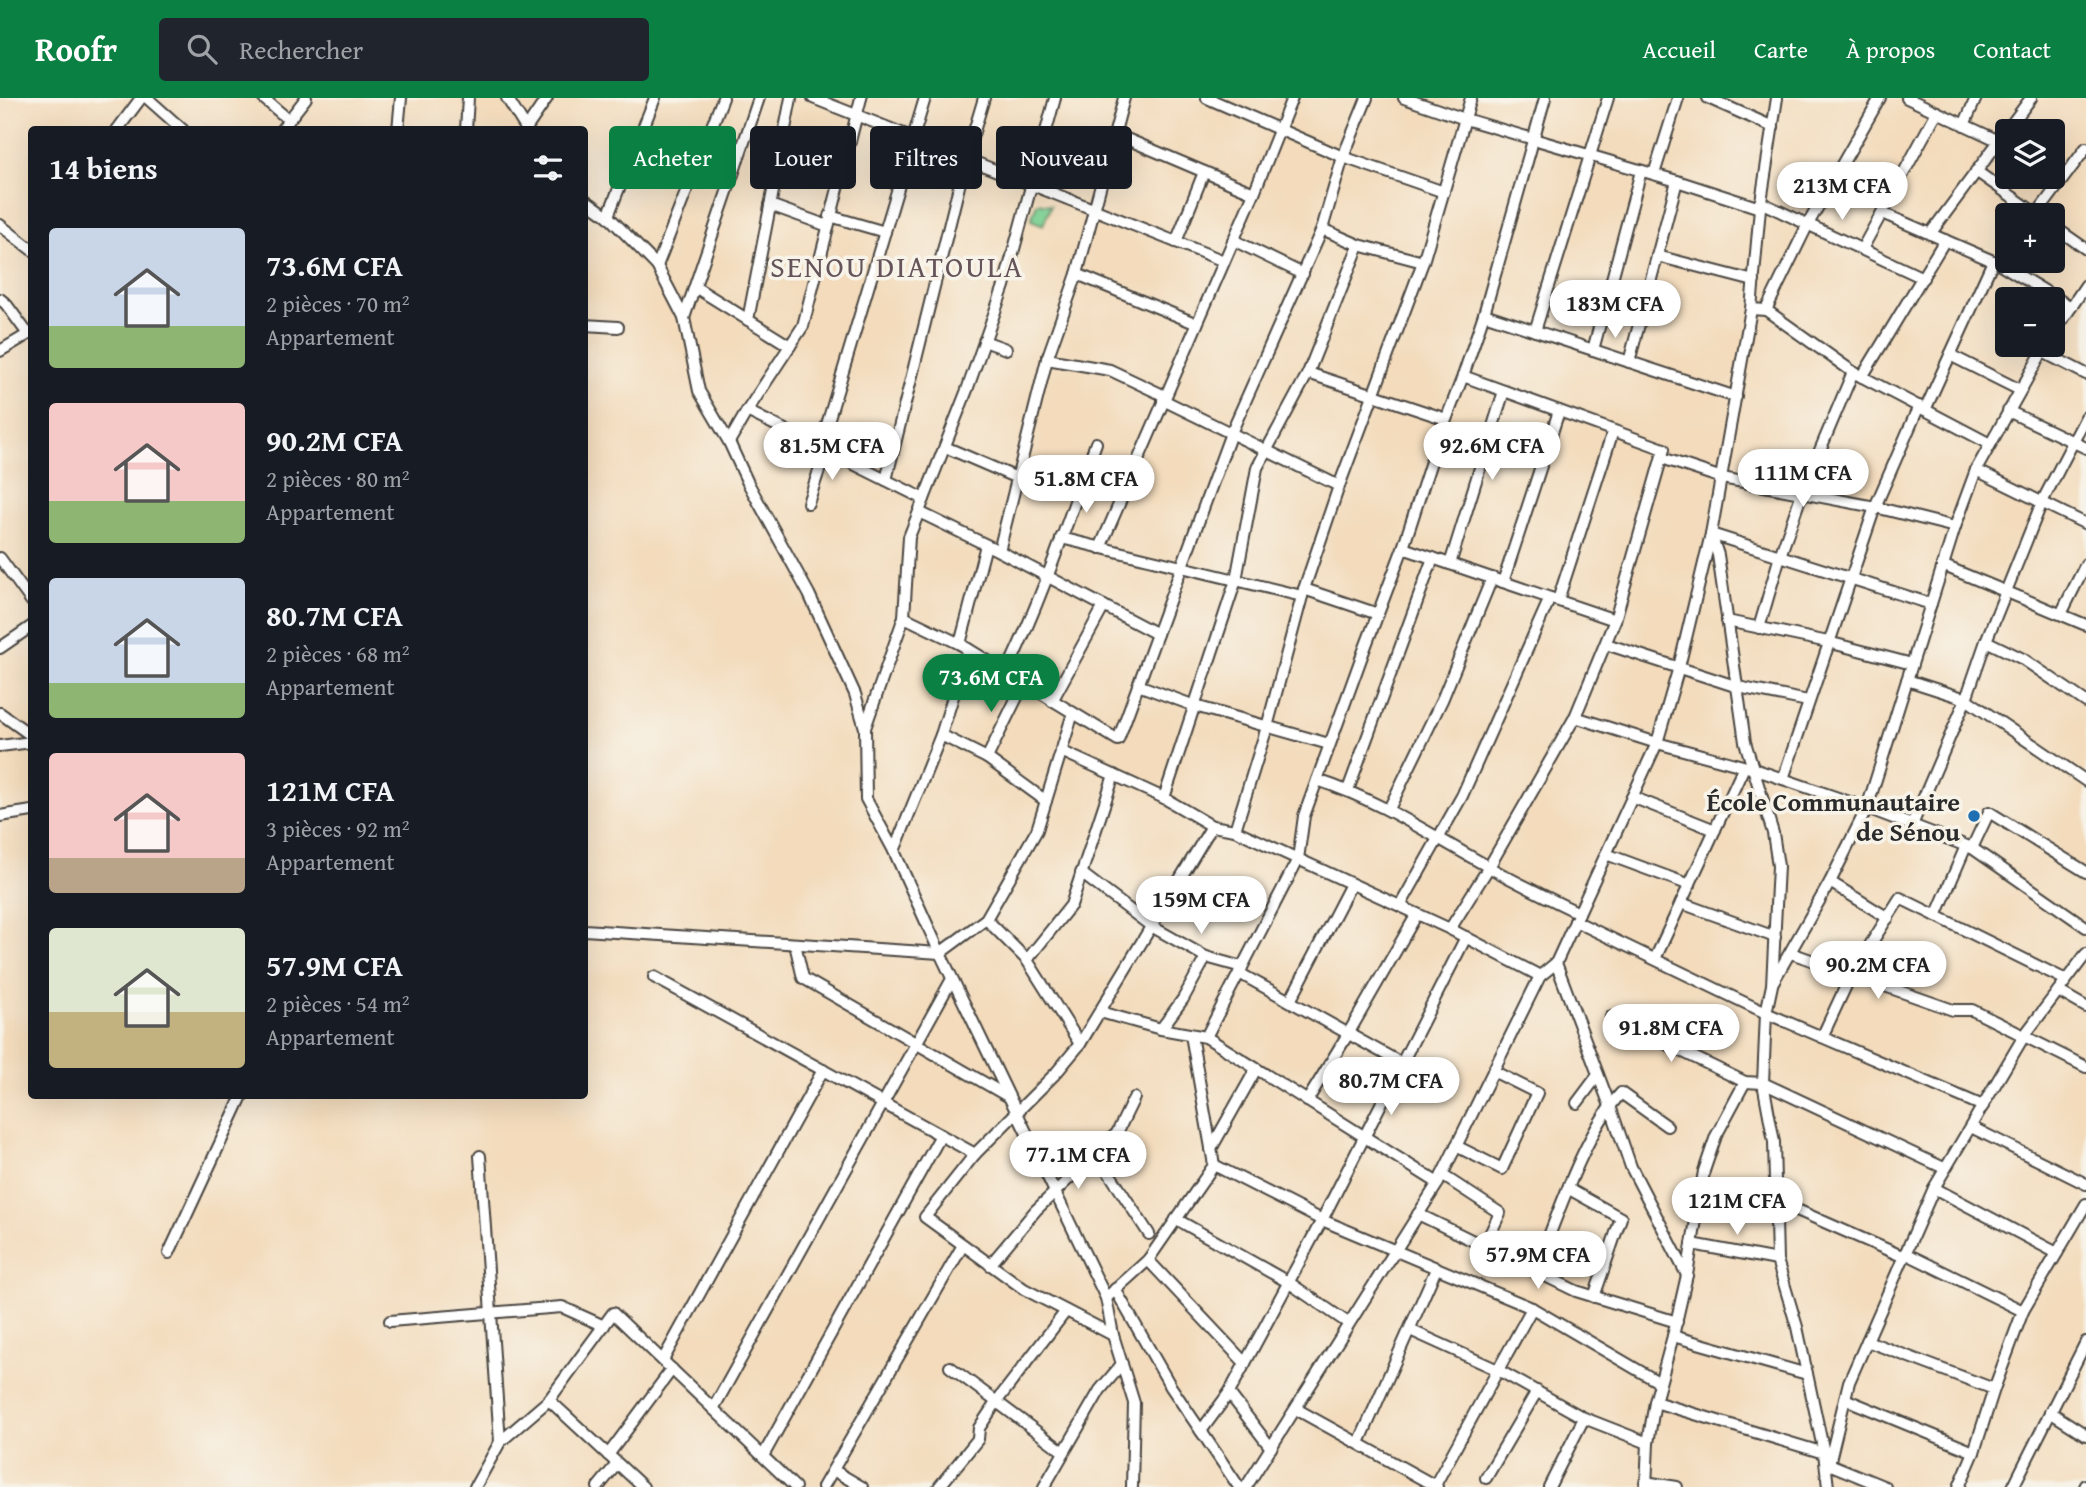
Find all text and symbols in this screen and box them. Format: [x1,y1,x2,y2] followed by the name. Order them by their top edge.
[159,18,649,81] search box
[35,25,117,73] text: Roofr
[183,30,221,68] icon: search
[239,30,363,69] text: Rechercher
[1642,32,1716,67] text: Accueil
[1754,32,1808,67] text: Carte
[1846,32,1935,67] text: À propos
[1973,32,2051,67] text: Contact
[1995,119,2065,357] map controls
[1995,119,2065,189] button: layers
[609,126,736,189] chip: Acheter
[750,126,856,189] chip: Louer
[870,126,982,189] chip: Filtres
[996,126,1132,189] chip: Nouveau
[49,146,158,190] text: 14 biens
[529,149,567,187] icon: filters
[1770,162,1914,222] pin: 213M CFA
[1793,168,1891,201] text: 213M CFA
[1995,203,2065,273] button: +
[266,243,403,287] text: 73.6M CFA
[770,244,1024,288] district label: SENOU DIATOULA
[105,256,189,340] icon: home
[1543,280,1687,340] pin: 183M CFA
[1566,286,1664,319] text: 183M CFA
[266,287,410,320] text: 2 pièces · 70 m²
[1995,287,2065,357] button: −
[266,320,395,353] text: Appartement
[266,418,403,462] text: 90.2M CFA
[752,422,912,482] pin: 81.5M CFA
[1412,422,1572,482] pin: 92.6M CFA
[779,428,885,461] text: 81.5M CFA
[1439,428,1545,461] text: 92.6M CFA
[105,431,189,515] icon: home
[1731,450,1875,509] pin: 111M CFA
[1754,455,1852,488] text: 111M CFA
[1006,456,1166,515] pin: 51.8M CFA
[1033,461,1139,494] text: 51.8M CFA
[266,462,410,495] text: 2 pièces · 80 m²
[266,495,395,528] text: Appartement
[266,593,403,637] text: 80.7M CFA
[105,606,189,690] icon: home
[266,637,410,670] text: 2 pièces · 68 m²
[911,654,1071,714] pin: 73.6M CFA
[938,660,1044,693] text: 73.6M CFA
[266,670,395,703] text: Appartement
[266,768,394,812] text: 121M CFA
[105,781,189,865] icon: home
[1707,782,1960,851] place label: École Communautaire de Sénou
[1966,808,1982,824] marker: École Communautaire de Sénou
[266,812,410,845] text: 3 pièces · 92 m²
[266,845,395,878] text: Appartement
[1129,876,1273,936] pin: 159M CFA
[1152,882,1250,915] text: 159M CFA
[1798,942,1958,1001] pin: 90.2M CFA
[266,943,403,987] text: 57.9M CFA
[1825,947,1931,980] text: 90.2M CFA
[105,956,189,1040] icon: home
[266,987,410,1020] text: 2 pièces · 54 m²
[1591,1004,1751,1064] pin: 91.8M CFA
[1618,1010,1724,1043] text: 91.8M CFA
[266,1020,395,1053] text: Appartement
[1311,1058,1471,1117] pin: 80.7M CFA
[1338,1063,1444,1096] text: 80.7M CFA
[998,1132,1158,1191] pin: 77.1M CFA
[1025,1137,1131,1170] text: 77.1M CFA
[1665,1178,1809,1237] pin: 121M CFA
[1688,1183,1786,1216] text: 121M CFA
[1458,1232,1618,1291] pin: 57.9M CFA
[1485,1237,1591,1270] text: 57.9M CFA

